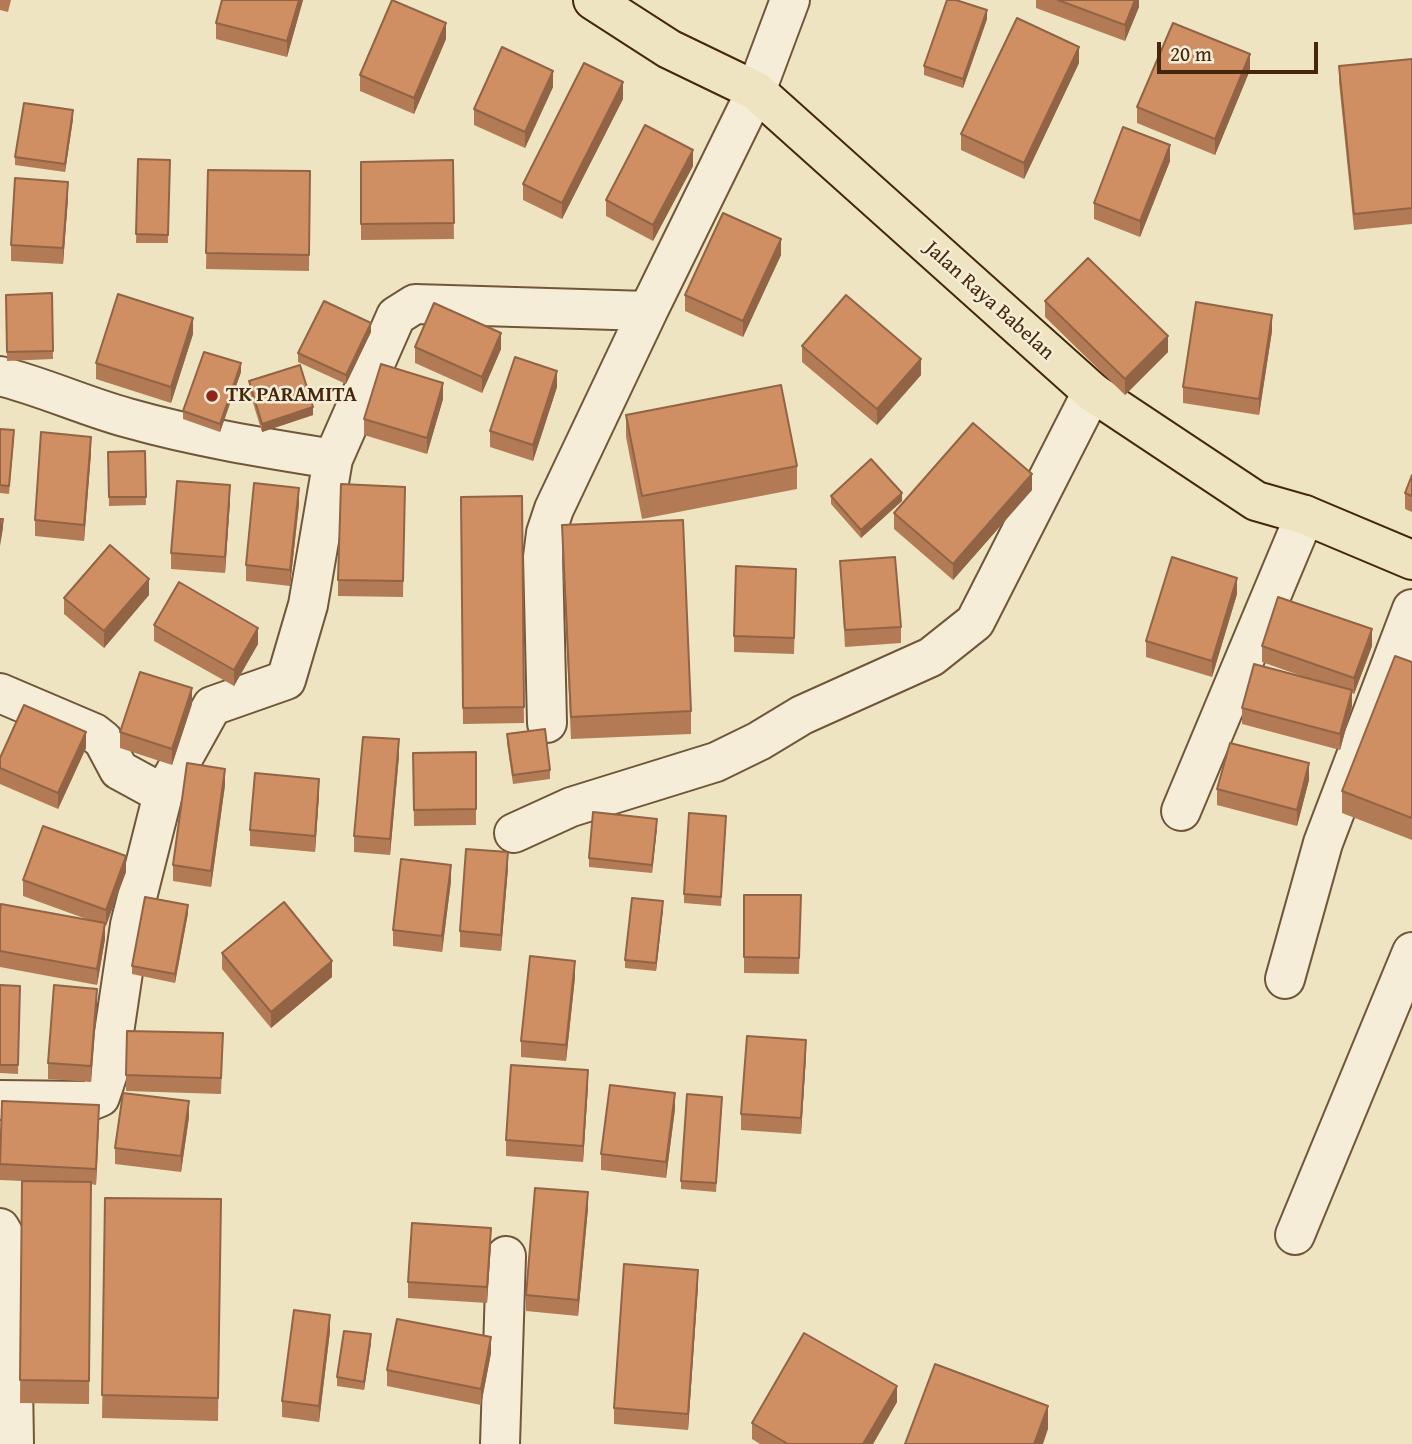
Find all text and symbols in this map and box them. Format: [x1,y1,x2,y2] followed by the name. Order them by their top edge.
[1160,28,1321,72] scale bar
[1170,38,1212,69] text: 20 m
[919,236,1059,366] street label: Jalan Raya Babelan
[226,383,357,409] place label: TK PARAMITA
[204,388,220,404] marker: TK PARAMITA

